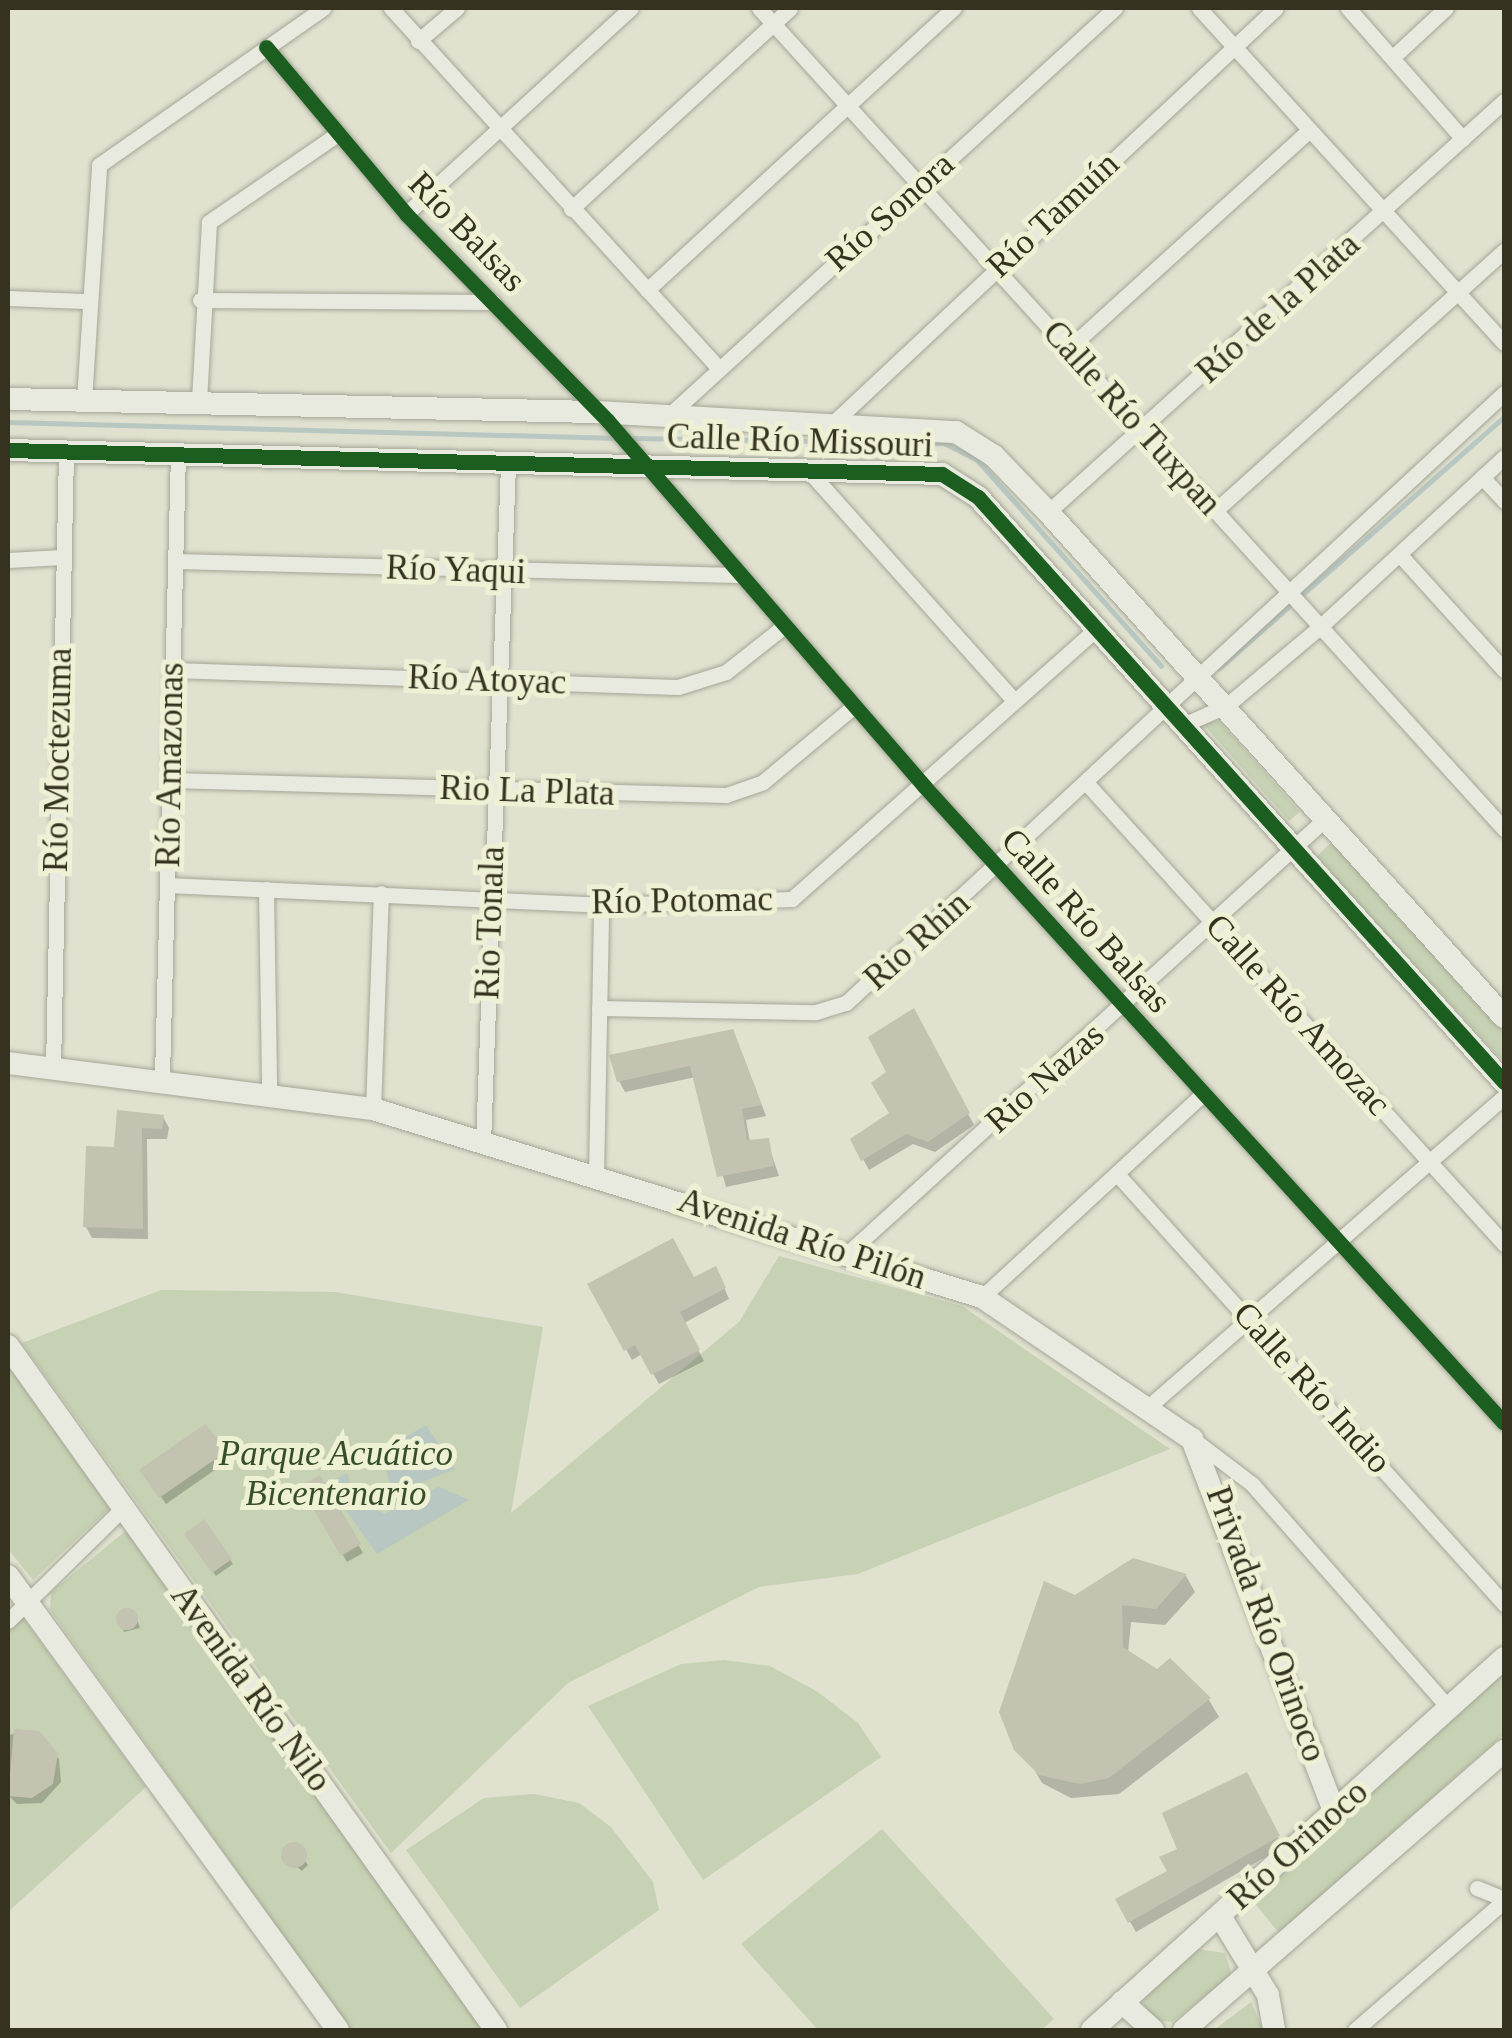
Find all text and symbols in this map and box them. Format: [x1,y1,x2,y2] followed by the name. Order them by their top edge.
[817,143,963,281] street label: Río Sonora
[978,143,1128,287] street label: Río Tamuín
[400,163,534,301] street label: Río Balsas
[1188,224,1368,392] street label: Río de la Plata
[1034,312,1230,524] street label: Calle Río Tuxpan
[666,415,934,467] street label: Calle Río Missouri
[385,547,527,593] street label: Río Yaqui
[35,647,81,873] street label: Río Moctezuma
[406,656,568,704] street label: Río Atoyac
[147,661,193,869] street label: Río Amazonas
[439,767,615,815] street label: Rio La Plata
[992,820,1180,1022] street label: Calle Río Balsas
[466,845,514,1001] street label: Rio Tonala
[591,878,773,924] street label: Río Potomac
[856,883,978,999] street label: Rio Rhin
[1196,905,1400,1125] street label: Calle Río Amozac
[977,1014,1113,1142] street label: Rio Nazas
[673,1179,931,1299] street label: Avenida Río Pilón
[1224,1294,1400,1482] street label: Calle Río Indio
[219,1433,453,1515] park label: Parque Acuático Bicentenario
[1197,1481,1335,1767] street label: Privada Río Orinoco
[162,1576,340,1800] street label: Avenida Río Nilo
[1219,1771,1377,1919] street label: Río Orinoco

